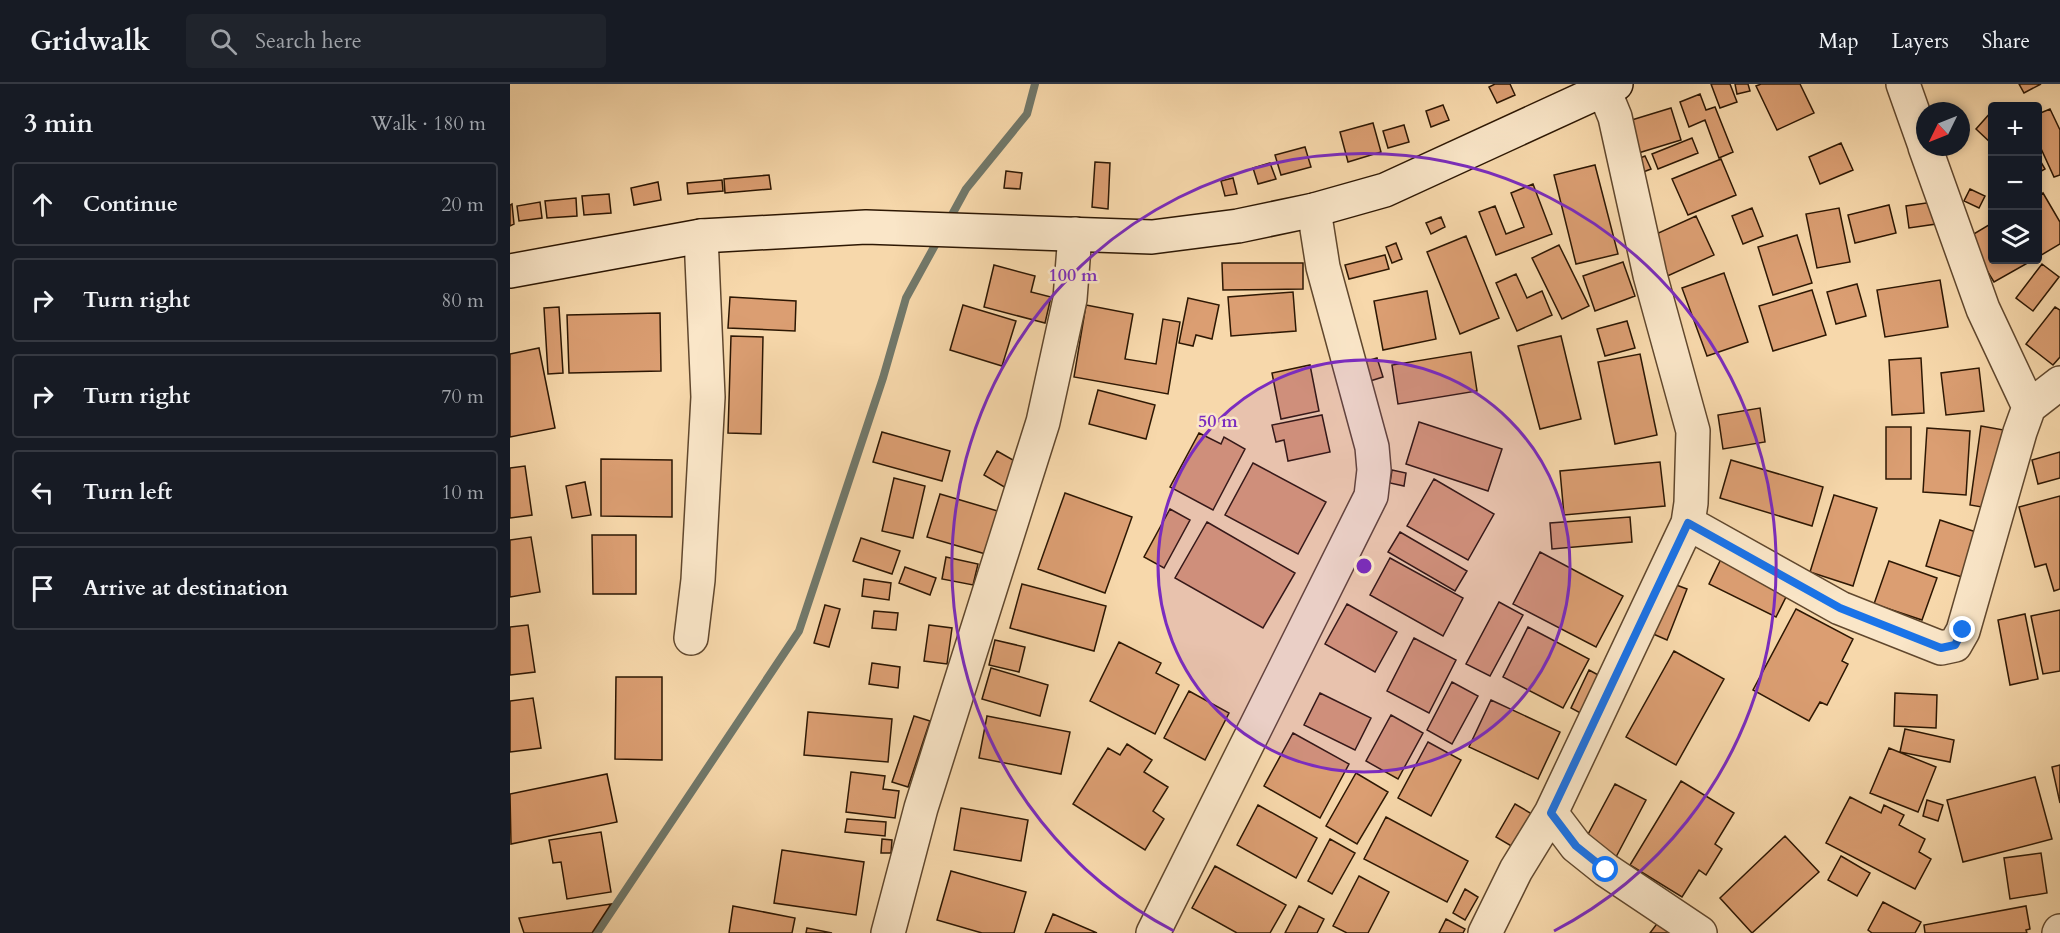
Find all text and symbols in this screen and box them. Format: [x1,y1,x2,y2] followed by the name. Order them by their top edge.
[186,14,606,68] search box
[30,22,150,60] text: Gridwalk
[207,25,240,58] icon: search
[255,26,362,56] text: Search here
[1819,27,1859,56] text: Map
[1892,27,1949,56] text: Layers
[1982,27,2030,56] text: Share
[1916,102,1970,156] north arrow
[1988,102,2042,264] map controls
[1988,102,2042,156] button: +
[24,106,93,141] text: 3 min
[371,110,486,137] text: Walk · 180 m
[1988,156,2042,210] button: −
[26,188,59,221] icon: ahead
[83,189,178,219] text: Continue
[441,191,484,218] text: 20 m
[1988,210,2042,264] button: layers
[1048,263,1098,288] text: 100 m
[26,284,59,317] icon: right
[83,285,190,315] text: Turn right
[441,287,484,314] text: 80 m
[26,380,59,413] icon: right
[83,381,190,411] text: Turn right
[441,383,484,410] text: 70 m
[1198,409,1238,434] text: 50 m
[26,476,59,509] icon: left
[83,477,172,507] text: Turn left
[441,479,484,506] text: 10 m
[1354,556,1374,576] centre of rings
[26,572,59,605] icon: arrive
[83,573,288,603] text: Arrive at destination
[1949,616,1975,642] route end
[1592,856,1618,882] route start

